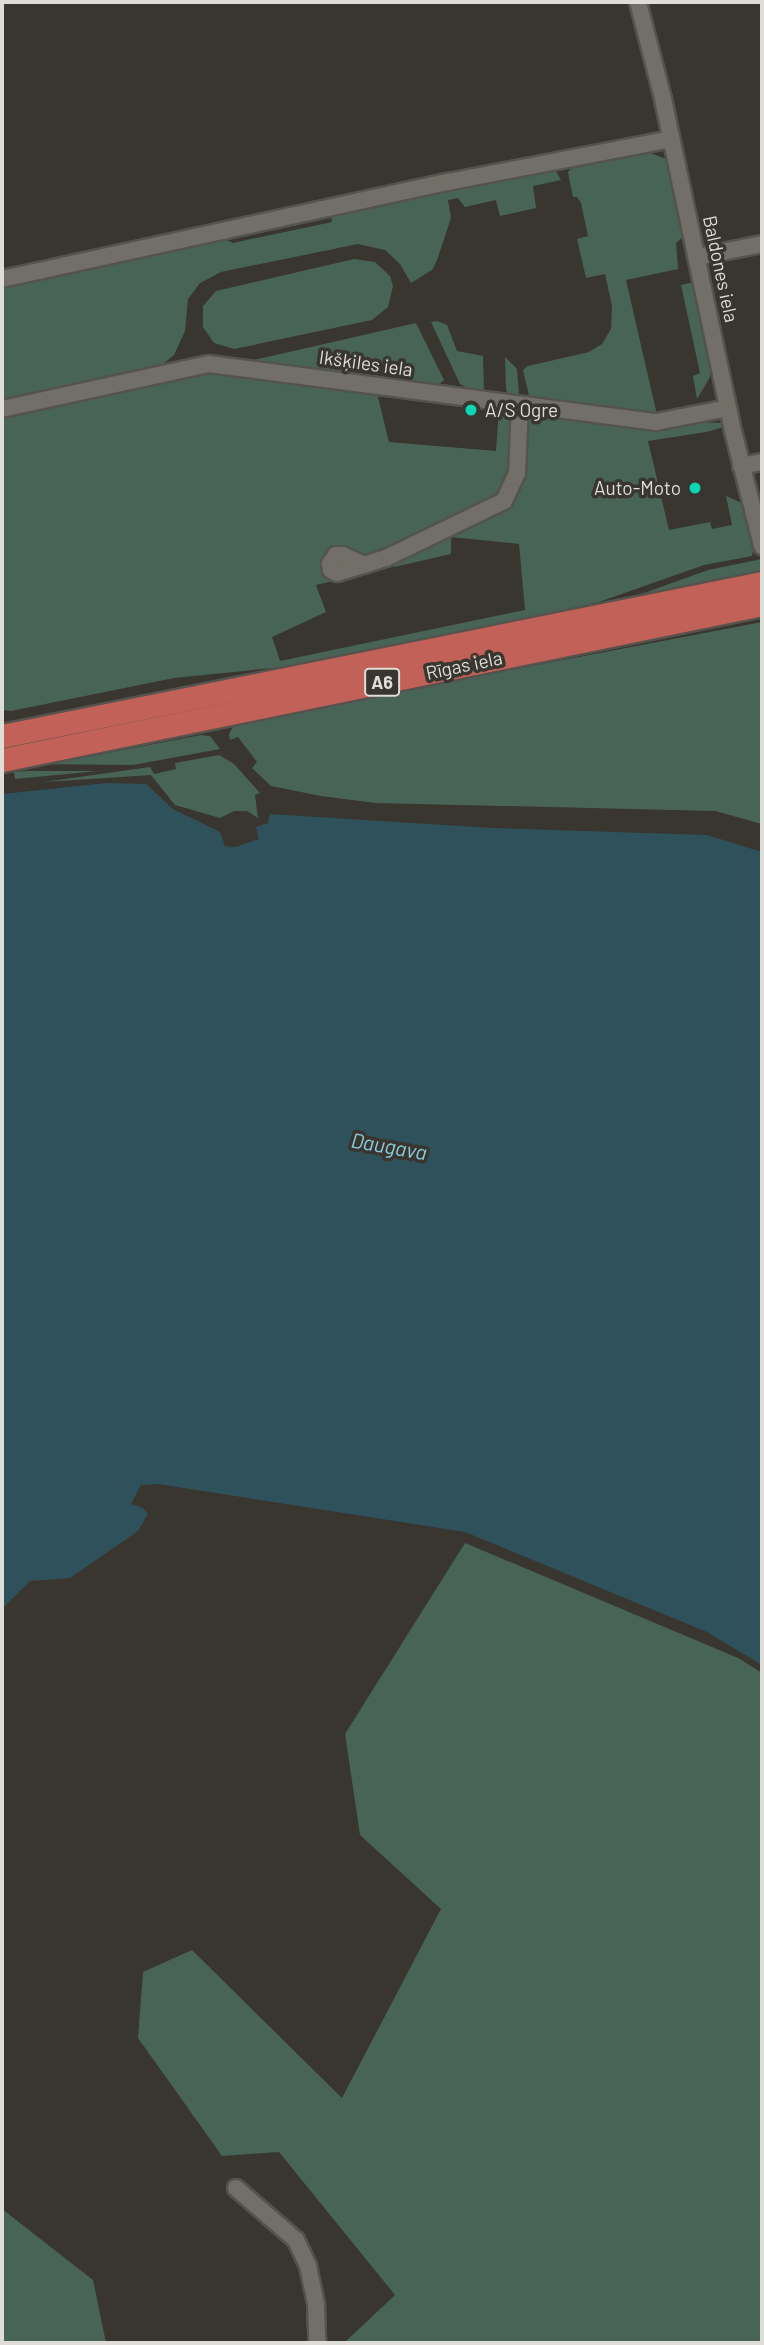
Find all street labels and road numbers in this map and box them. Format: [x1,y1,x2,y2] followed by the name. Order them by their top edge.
[699,213,743,325] street label: Baldones iela
[318,345,414,381] street label: Ikšķiles iela
[424,646,504,684] street label: Rīgas iela
[363,668,401,696] road number: A6

